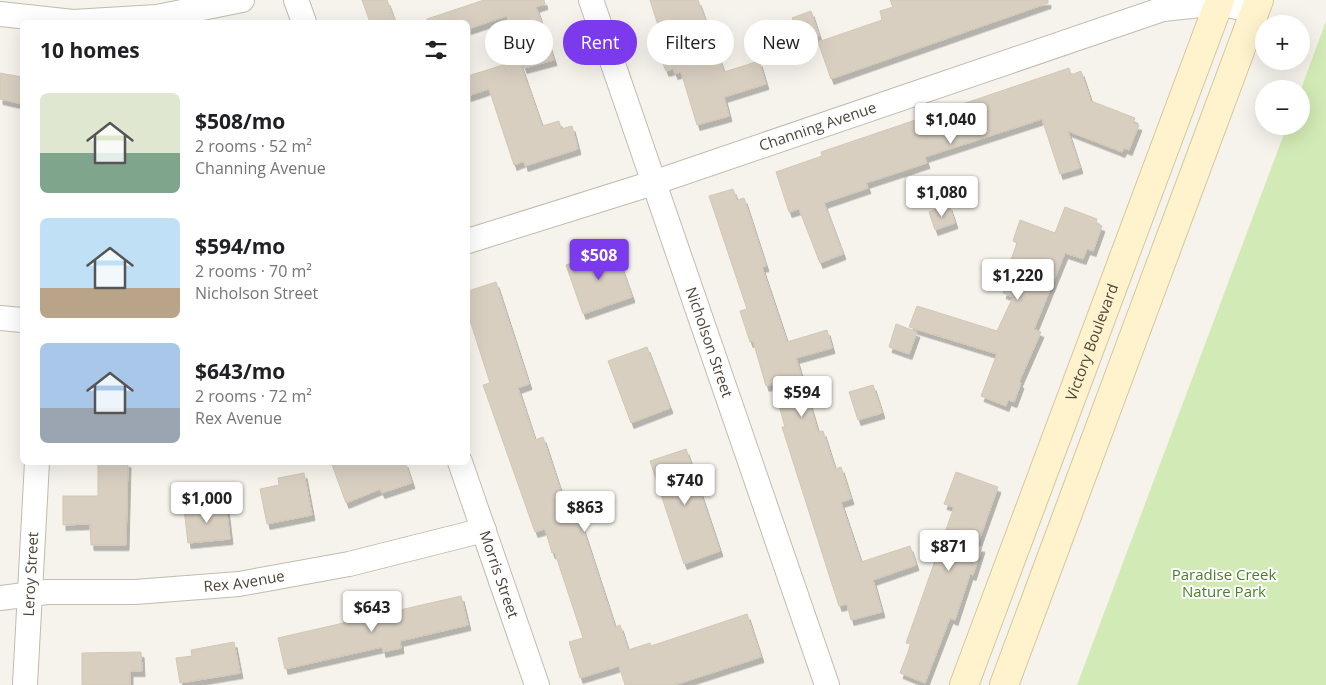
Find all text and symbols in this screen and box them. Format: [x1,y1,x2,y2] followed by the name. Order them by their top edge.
[1255,15,1310,135] map controls
[1255,15,1310,70] button: +
[485,20,553,65] chip: Buy
[563,20,637,65] chip: Rent
[647,20,734,65] chip: Filters
[744,20,818,65] chip: New
[40,36,140,64] text: 10 homes
[422,36,450,64] icon: filters
[1255,80,1310,135] button: −
[756,97,879,155] street label: Channing Avenue
[910,102,992,145] pin: $1,040
[195,107,285,135] text: $508/mo
[926,108,976,130] text: $1,040
[80,113,140,173] icon: home
[195,135,312,157] text: 2 rooms · 52 m²
[195,157,326,179] text: Channing Avenue
[901,176,983,218] pin: $1,080
[917,181,967,203] text: $1,080
[195,232,285,260] text: $594/mo
[80,238,140,298] icon: home
[569,238,629,281] pin: $508
[581,244,617,266] text: $508
[977,258,1059,301] pin: $1,220
[195,260,312,282] text: 2 rooms · 70 m²
[993,264,1043,286] text: $1,220
[1060,281,1122,403] street label: Victory Boulevard
[195,282,318,304] text: Nicholson Street
[682,284,738,400] street label: Nicholson Street
[195,357,285,385] text: $643/mo
[80,363,140,423] icon: home
[772,376,832,418] pin: $594
[784,381,820,403] text: $594
[195,385,312,407] text: 2 rooms · 72 m²
[195,407,282,429] text: Rex Avenue
[655,464,715,506] pin: $740
[667,469,703,491] text: $740
[166,482,248,524] pin: $1,000
[182,487,232,509] text: $1,000
[555,490,615,533] pin: $863
[567,496,603,518] text: $863
[475,528,524,621] street label: Morris Street
[919,530,979,572] pin: $871
[18,531,42,617] street label: Leroy Street
[931,535,967,557] text: $871
[1172,564,1276,601] park label: Paradise Creek Nature Park
[203,565,286,596] street label: Rex Avenue
[342,590,402,633] pin: $643
[354,596,390,618] text: $643

